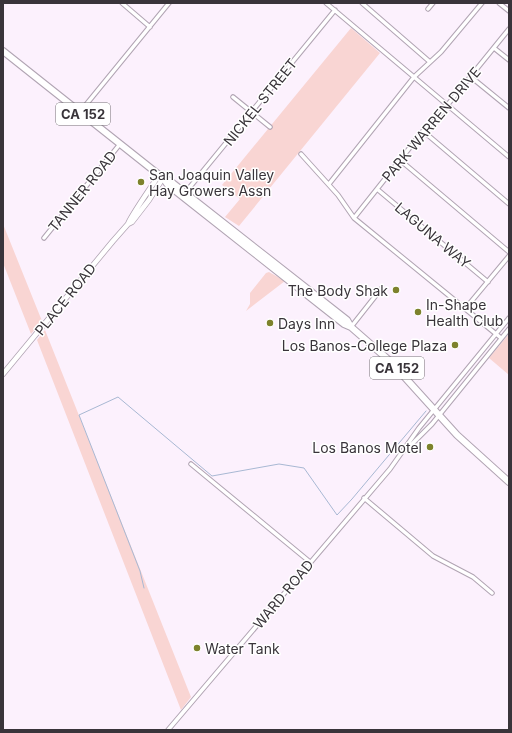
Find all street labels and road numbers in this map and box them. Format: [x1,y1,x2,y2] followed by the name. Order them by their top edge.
[220,55,300,149] street label: NICKEL STREET
[378,63,484,185] street label: PARK WARREN DRIVE
[56,103,110,125] road number: CA 152
[44,147,120,235] street label: TANNER ROAD
[392,199,475,272] street label: LAGUNA WAY
[31,260,99,338] street label: PLACE ROAD
[370,357,424,379] road number: CA 152
[249,556,317,632] street label: WARD ROAD

